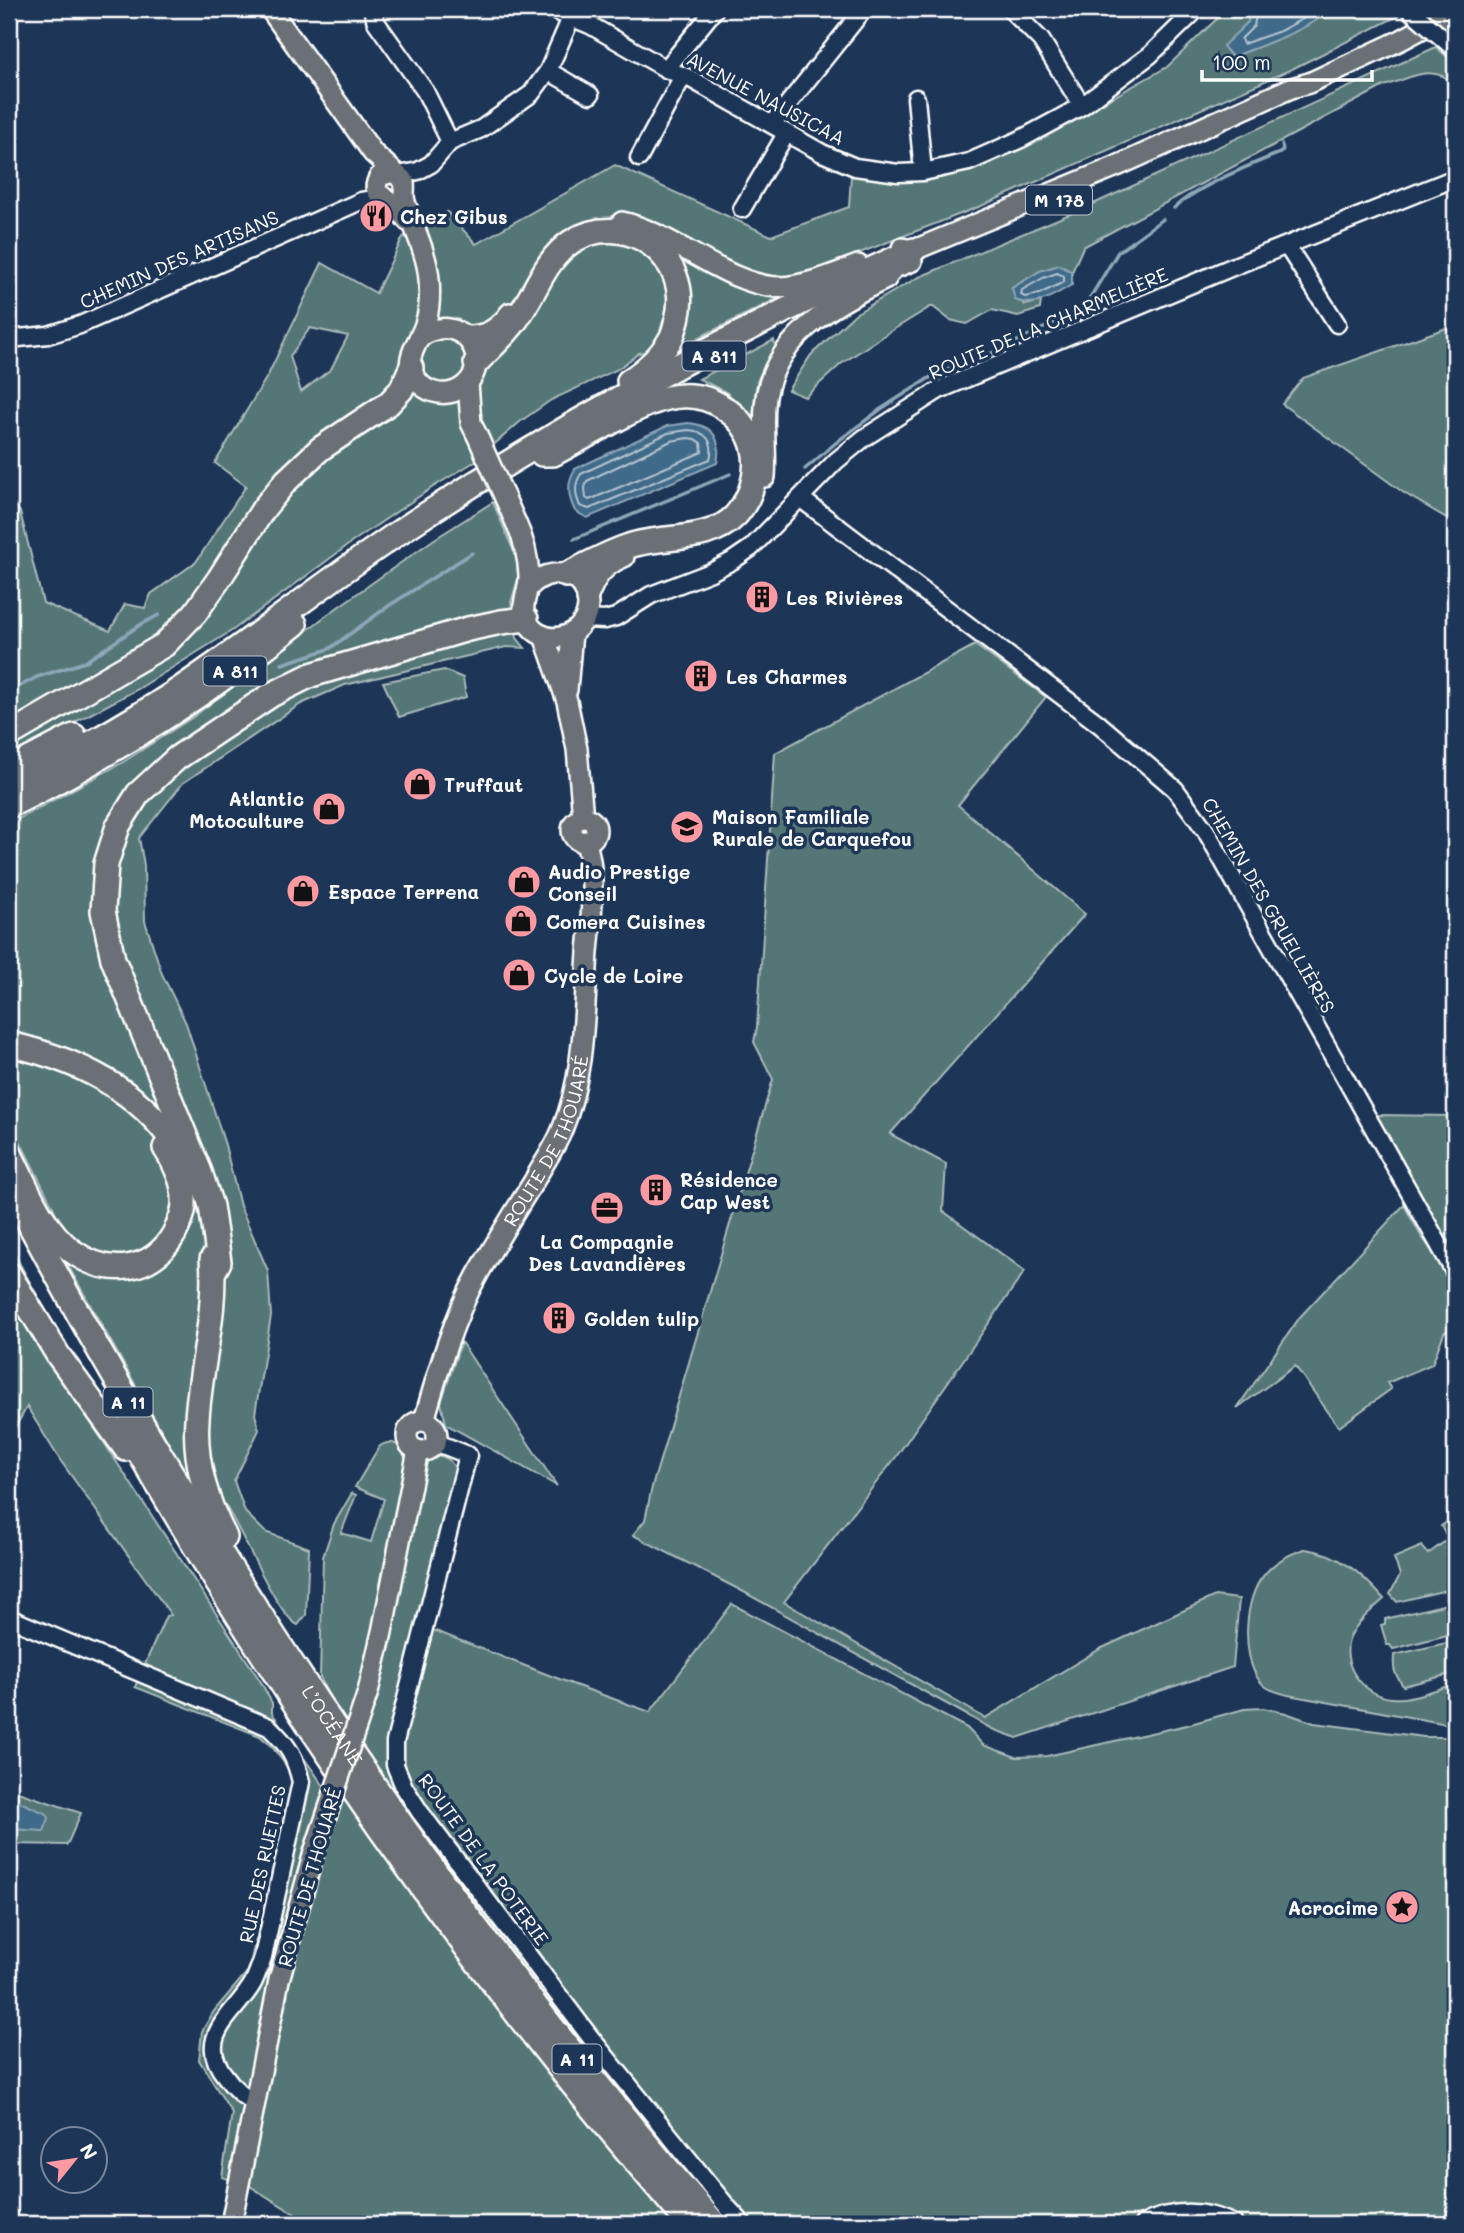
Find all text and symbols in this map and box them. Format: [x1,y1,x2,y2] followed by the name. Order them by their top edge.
[1202,38,1371,82] scale bar
[683,46,849,150] street label: AVENUE NAUSICAA
[1212,48,1271,75] text: 100 m
[1026,186,1092,215] road number: M 178
[357,197,395,235] restaurant icon: Chez Gibus
[76,204,282,314] street label: CHEMIN DES ARTISANS
[400,204,508,229] place label: Chez Gibus
[925,261,1171,385] street label: ROUTE DE LA CHARMELIÈRE
[682,342,746,370] road number: A 811
[743,578,781,616] building icon: Les Rivières
[786,585,903,610] place label: Les Rivières
[204,656,266,686] road number: A 811
[682,657,720,695] building icon: Les Charmes
[726,664,847,689] place label: Les Charmes
[401,765,439,803] shop icon: Truffaut
[444,772,523,797] place label: Truffaut
[189,786,304,833] place label: Atlantic Motoculture
[310,790,348,828] shop icon: Atlantic Motoculture
[1197,793,1341,1017] street label: CHEMIN DES GRUELLIÈRES
[712,804,912,851] place label: Maison Familiale Rurale de Carquefou
[668,808,706,846] school or university icon: Maison Familiale Rurale de Carquefou
[548,859,690,906] place label: Audio Prestige Conseil
[505,863,543,901] shop icon: Audio Prestige Conseil
[284,872,322,910] shop icon: Espace Terrena
[328,879,479,904] place label: Espace Terrena
[502,902,540,940] shop icon: Comera Cuisines
[546,909,706,934] place label: Comera Cuisines
[500,956,538,994] shop icon: Cycle de Loire
[544,963,683,988] place label: Cycle de Loire
[497,1054,593,1230] street label: ROUTE DE THOUARÉ
[680,1167,778,1214] place label: Résidence Cap West
[637,1171,675,1209] building icon: Résidence Cap West
[588,1189,626,1227] office icon: La Compagnie Des Lavandières
[528,1229,686,1276] place label: La Compagnie Des Lavandières
[540,1299,578,1337] building icon: Golden tulip
[584,1306,699,1331] place label: Golden tulip
[104,1387,152,1416] road number: A 11
[297,1680,369,1770] street label: L’OCÉANE
[413,1768,555,1950] street label: ROUTE DE LA POTERIE
[233,1783,291,1945] street label: RUE DES RUETTES
[271,1784,347,1970] street label: ROUTE DE THOUARÉ
[1383,1888,1421,1926] place icon: Acrocime
[1288,1895,1378,1920] place label: Acrocime
[552,2045,602,2074] road number: A 11
[38,2124,108,2194] north arrow
[75,2139,104,2164] text: N

